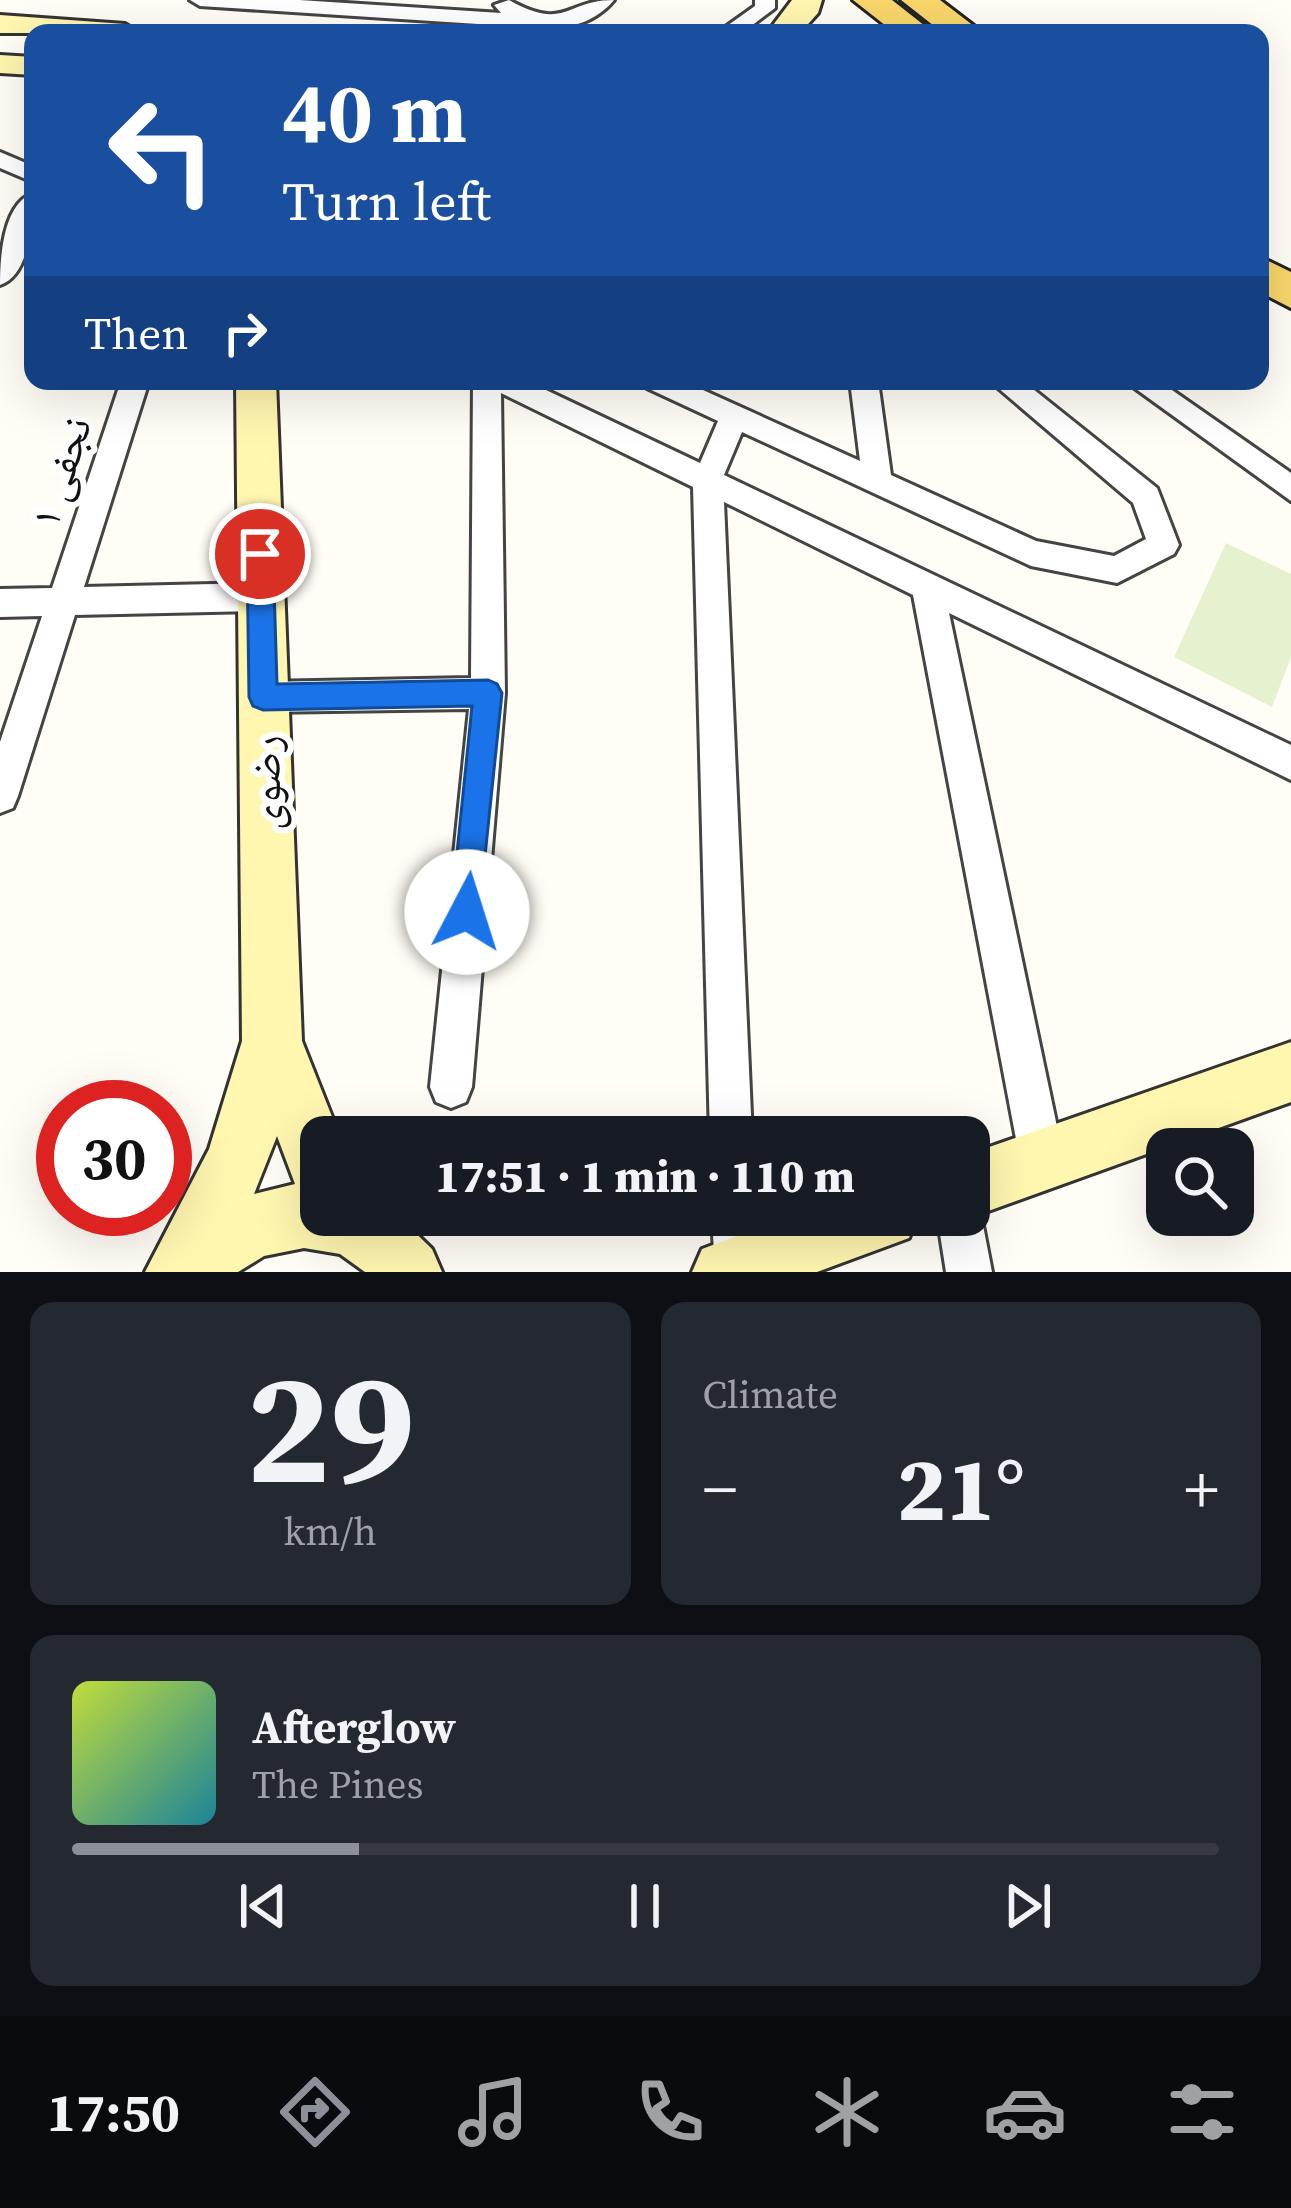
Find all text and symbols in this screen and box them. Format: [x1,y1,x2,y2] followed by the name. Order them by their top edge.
[282,55,467,170] text: 40 m
[84,72,240,228] icon: left
[282,164,491,238] text: Turn left
[212,300,278,366] icon: right
[84,302,188,364] text: Then
[15,409,105,535] street label: نجفی ۱
[209,503,311,605] pin
[227,521,293,587] icon: arrive
[235,735,295,831] street label: رضوی
[404,849,530,975] position arrow
[36,1080,192,1236] speed limit sign: 30
[1146,1128,1254,1236] map controls
[1146,1128,1254,1236] button: search
[435,1145,855,1207] text: 17:51 · 1 min · 110 m
[246,1320,415,1534] text: 29
[703,1368,838,1421] text: Climate
[896,1427,1025,1550] text: 21°
[703,1444,737,1534] text: −
[1184,1444,1219,1534] text: +
[284,1505,377,1558] text: km/h
[252,1696,456,1758] text: Afterglow
[252,1758,423,1811] text: The Pines
[230,1873,296,1939] icon: previous
[612,1873,678,1939] icon: pause
[995,1873,1061,1939] icon: next
[273,2070,357,2154] icon: directions
[451,2070,535,2154] icon: music
[628,2070,712,2154] icon: phone
[805,2070,889,2154] icon: climate
[983,2070,1067,2154] icon: car
[1160,2070,1244,2154] icon: filters
[47,2075,180,2149] text: 17:50

